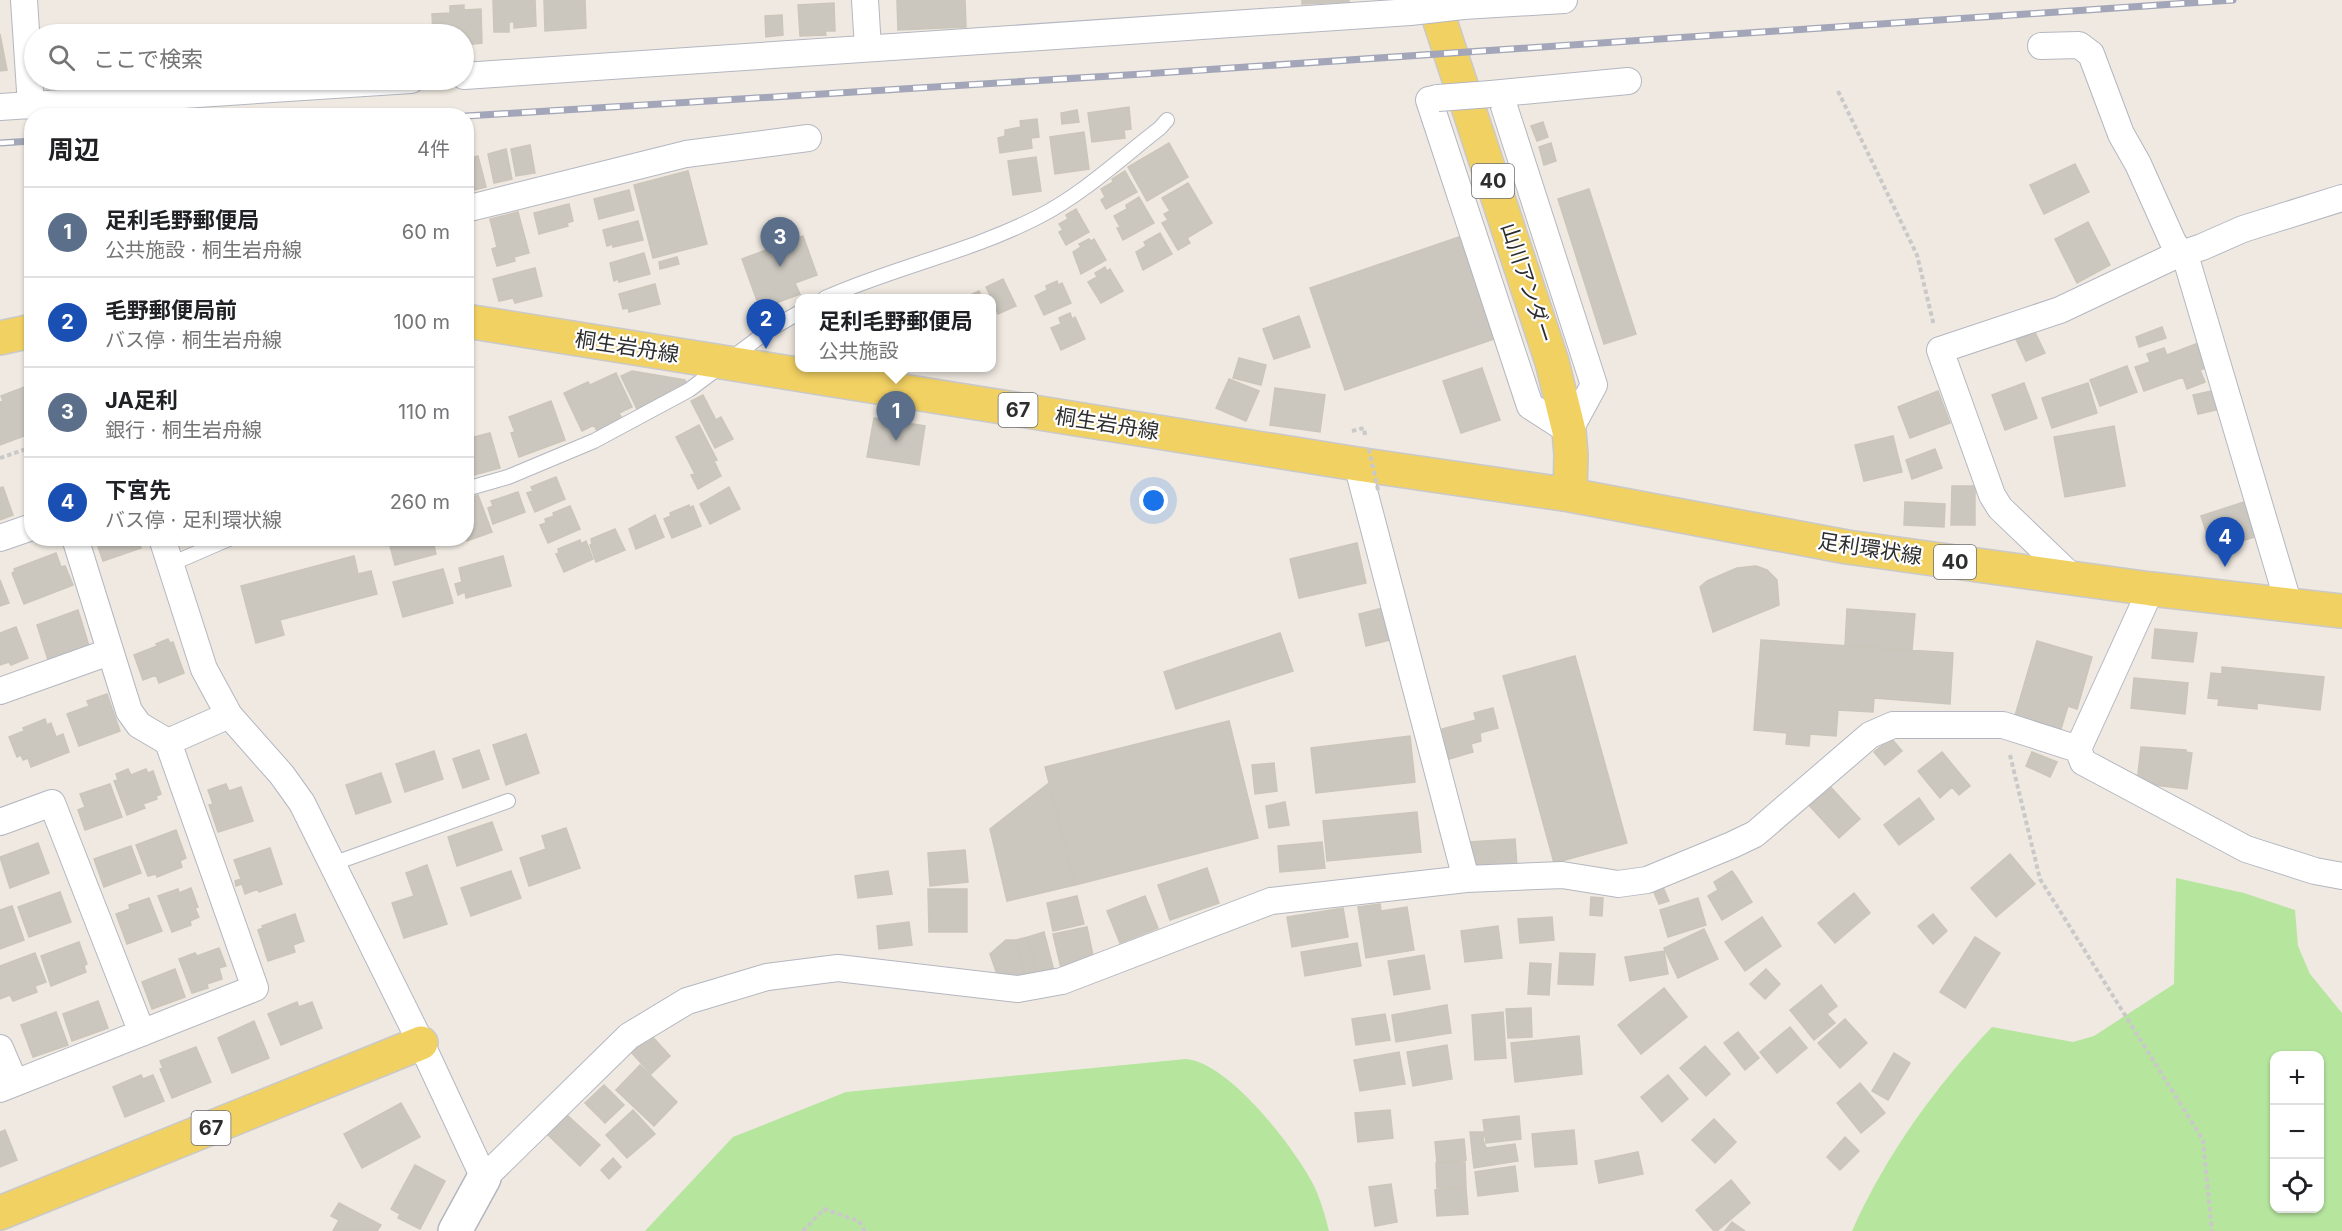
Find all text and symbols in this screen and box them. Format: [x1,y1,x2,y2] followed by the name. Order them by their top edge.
[24,24,474,90] search box
[45,41,78,74] icon: search
[93,46,203,72] text: ここで検索
[48,134,100,165] text: 周辺
[417,137,450,161] text: 4件
[1472,164,1514,198] road number: 40
[105,207,259,233] text: 足利毛野郵便局
[760,218,800,267] pin: 3
[1496,219,1559,346] street label: 山川アンダー
[63,220,72,244] text: 1
[402,220,450,244] text: 60 m
[105,238,302,262] text: 公共施設 · 桐生岩舟線
[795,294,996,372] popup
[105,297,237,323] text: 毛野郵便局前
[746,300,786,349] pin: 2
[818,308,973,334] text: 足利毛野郵便局
[61,310,74,334] text: 2
[393,310,450,334] text: 100 m
[573,326,681,367] street label: 桐生岩舟線
[105,328,282,352] text: バス停 · 桐生岩舟線
[818,339,898,363] text: 公共施設
[105,387,178,413] text: JA足利
[876,392,916,441] pin: 1
[998,393,1038,427] road number: 67
[61,400,74,424] text: 3
[398,400,450,424] text: 110 m
[1053,403,1161,444] street label: 桐生岩舟線
[105,418,262,442] text: 銀行 · 桐生岩舟線
[105,477,171,503] text: 下宮先
[1139,486,1168,515] your location
[61,490,74,514] text: 4
[390,490,450,514] text: 260 m
[105,508,282,532] text: バス停 · 足利環状線
[2206,518,2244,567] pin: 4
[1816,528,1924,569] street label: 足利環状線
[1934,545,1976,579] road number: 40
[2270,1051,2324,1213] map controls
[2270,1051,2324,1105] button: +
[2270,1105,2324,1159] button: −
[192,1111,230,1145] road number: 67
[2270,1159,2324,1213] button: locate

